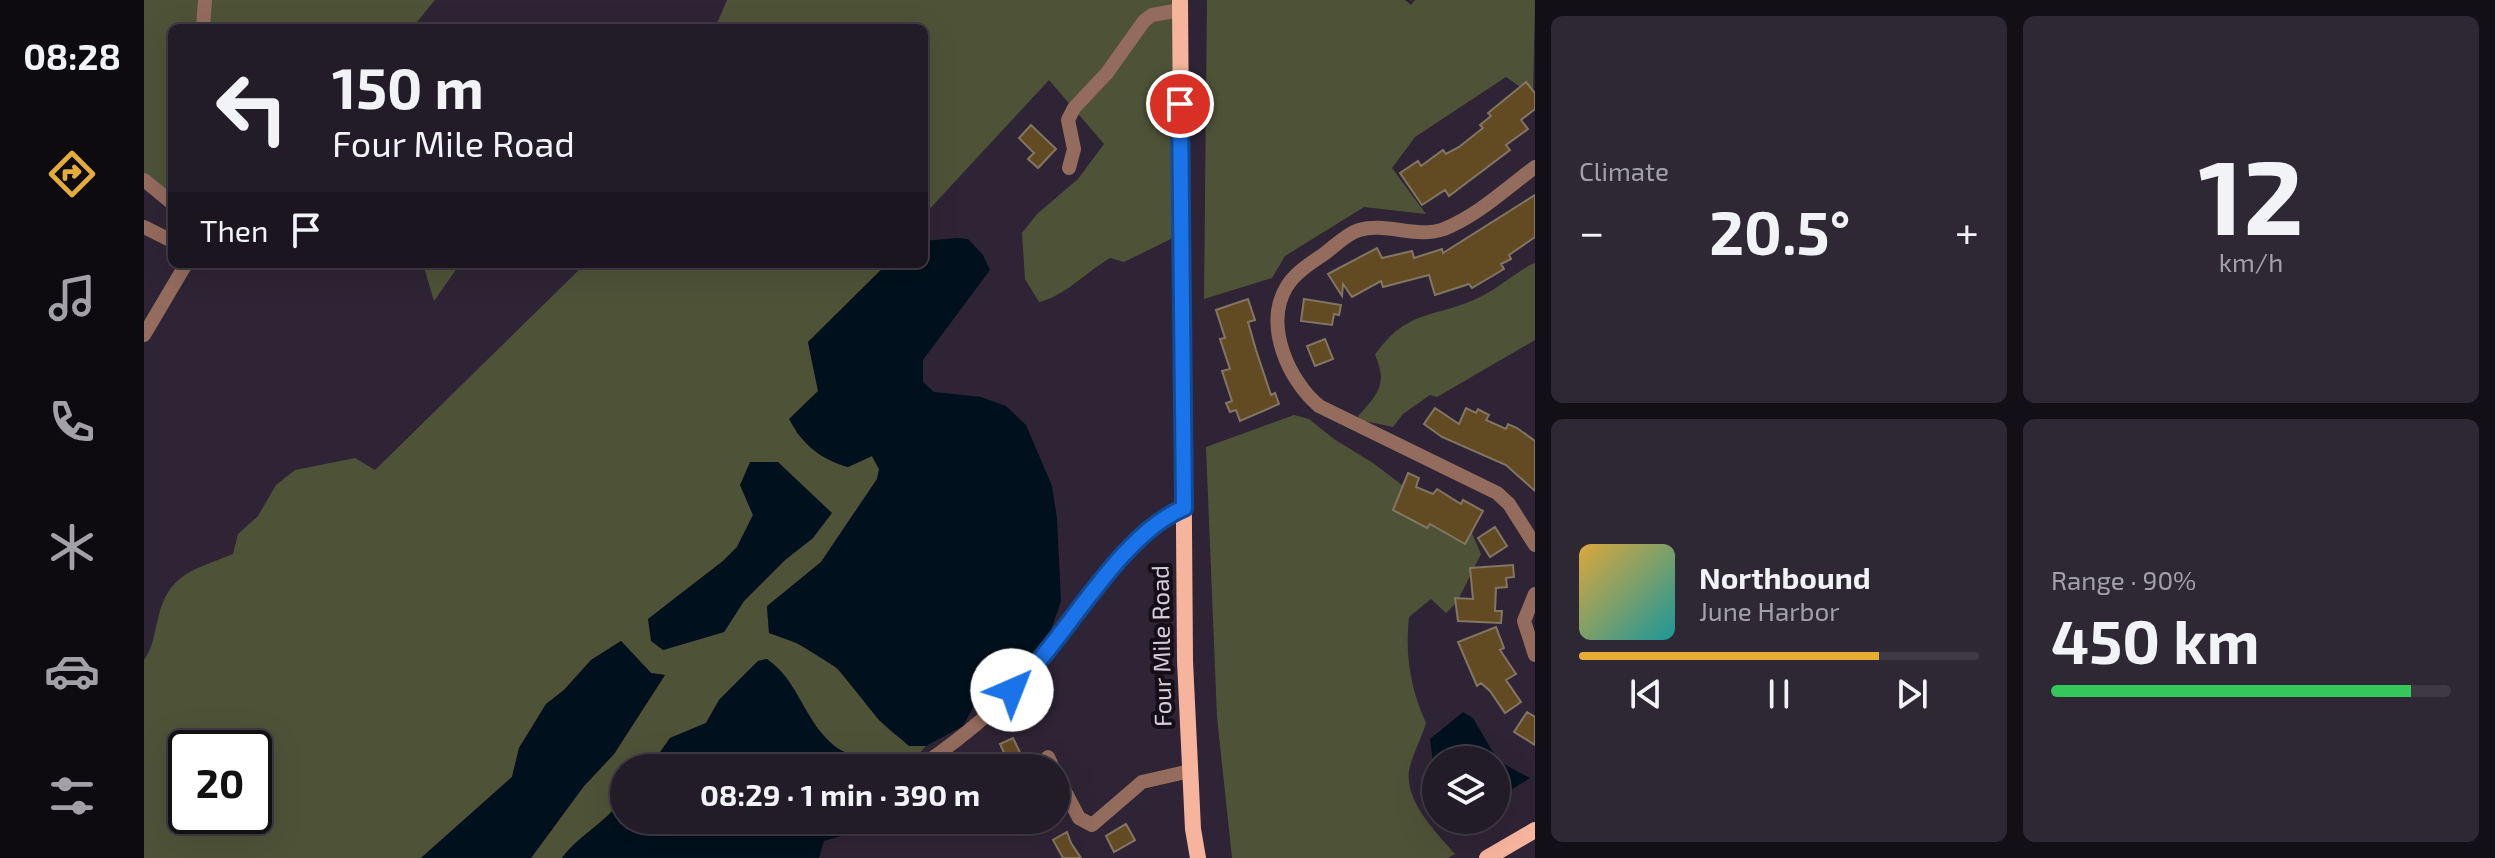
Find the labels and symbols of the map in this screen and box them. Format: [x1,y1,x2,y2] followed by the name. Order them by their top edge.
[1146,70,1214,138] pin
[1145,565,1176,727] street label: Four Mile Road
[970,648,1054,732] position arrow
[168,730,272,834] speed limit sign: 20

